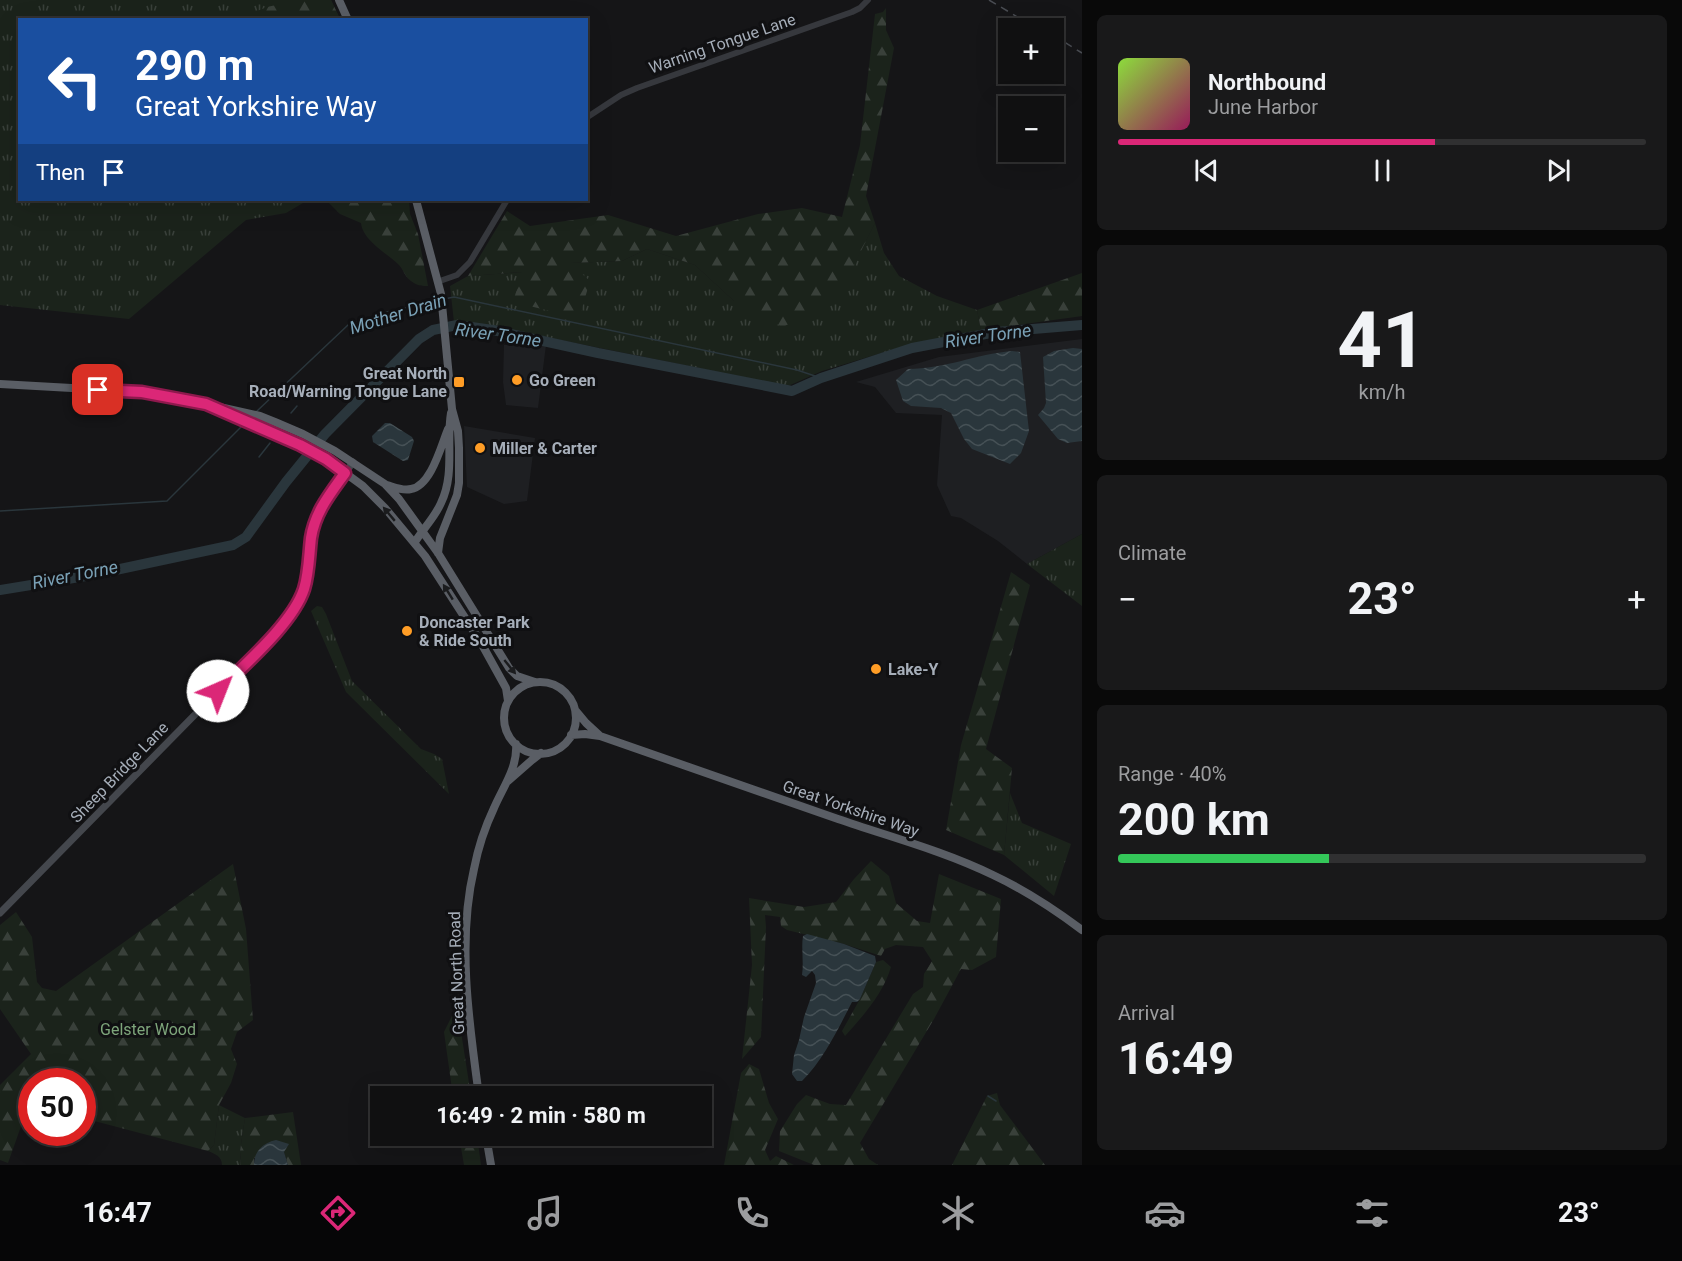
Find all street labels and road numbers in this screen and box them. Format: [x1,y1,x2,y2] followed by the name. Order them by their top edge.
[646,9,798,78] street label: Warning Tongue Lane
[66,718,172,827] street label: Sheep Bridge Lane
[780,776,922,841] street label: Great Yorkshire Way
[445,911,468,1035] street label: Great North Road

